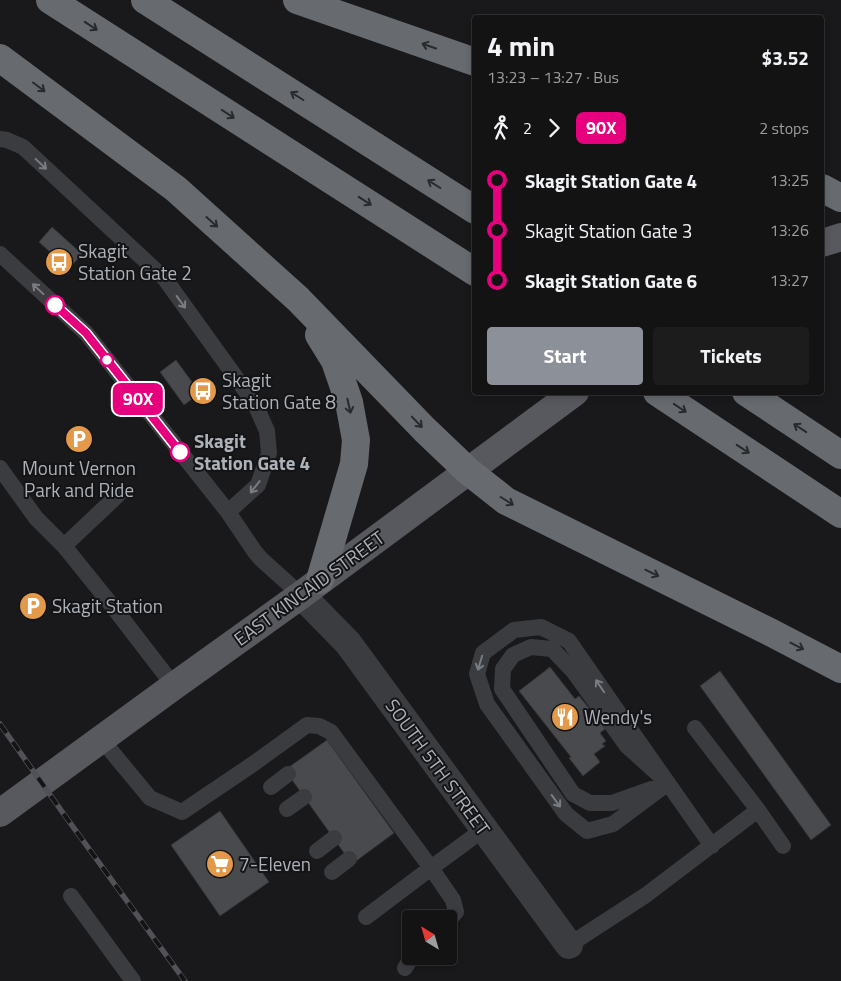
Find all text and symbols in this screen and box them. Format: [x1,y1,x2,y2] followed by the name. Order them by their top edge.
[83,22,97,32] one-way arrow
[487,24,555,67] text: 4 min
[422,41,437,50] one-way arrow
[762,43,809,72] text: $3.52
[487,65,619,89] text: 13:23 – 13:27 · Bus
[32,82,46,92] one-way arrow
[290,91,304,101] one-way arrow
[220,109,234,119] one-way arrow
[487,114,515,142] icon: walk
[540,114,568,142] icon: forward
[586,114,616,141] text: 90X
[523,116,532,140] text: 2
[759,116,809,140] text: 2 stops
[34,158,47,170] one-way arrow
[525,166,697,195] text: Skagit Station Gate 4
[770,168,809,192] text: 13:25
[427,178,441,188] one-way arrow
[357,197,371,207] one-way arrow
[206,216,219,228] one-way arrow
[525,216,693,245] text: Skagit Station Gate 3
[770,218,809,242] text: 13:26
[78,236,192,287] place label: Skagit Station Gate 2
[44,247,74,277] bus stop icon: Skagit Station Gate 2
[525,266,697,295] text: Skagit Station Gate 6
[770,268,809,292] text: 13:27
[32,283,44,295] one-way arrow
[176,294,186,308] one-way arrow
[45,295,65,315] unlabelled marker
[487,327,643,385] button: Start
[653,327,809,385] button: Tickets
[100,353,114,367] unlabelled marker
[222,365,336,416] place label: Skagit Station Gate 8
[188,376,218,406] bus stop icon: Skagit Station Gate 8
[109,383,167,415] line badge: 90X
[123,385,153,412] text: 90X
[345,397,354,413] one-way arrow
[672,403,686,413] one-way arrow
[411,416,423,429] one-way arrow
[794,423,808,433] one-way arrow
[64,424,94,454] parking icon: Mount Vernon Park and Ride
[194,426,310,477] place label: Skagit Station Gate 4
[170,442,190,462] marker: Skagit Station Gate 4
[736,444,750,454] one-way arrow
[22,453,136,504] place label: Mount Vernon Park and Ride
[250,480,261,493] one-way arrow
[499,496,513,506] one-way arrow
[227,523,390,652] street label: EAST KINCAID STREET
[644,569,659,579] one-way arrow
[18,591,48,621] parking icon: Skagit Station
[52,591,163,620] place label: Skagit Station
[789,642,804,651] one-way arrow
[474,654,484,670] one-way arrow
[595,679,605,693] one-way arrow
[379,692,498,841] street label: SOUTH 5TH STREET
[550,702,580,732] restaurant icon: Wendy's
[584,702,652,731] place label: Wendy's
[551,794,561,808] one-way arrow
[205,849,235,879] supermarket icon: 7-Eleven
[239,849,311,878] place label: 7-Eleven
[402,910,458,965] north arrow
[402,910,457,965] map controls

